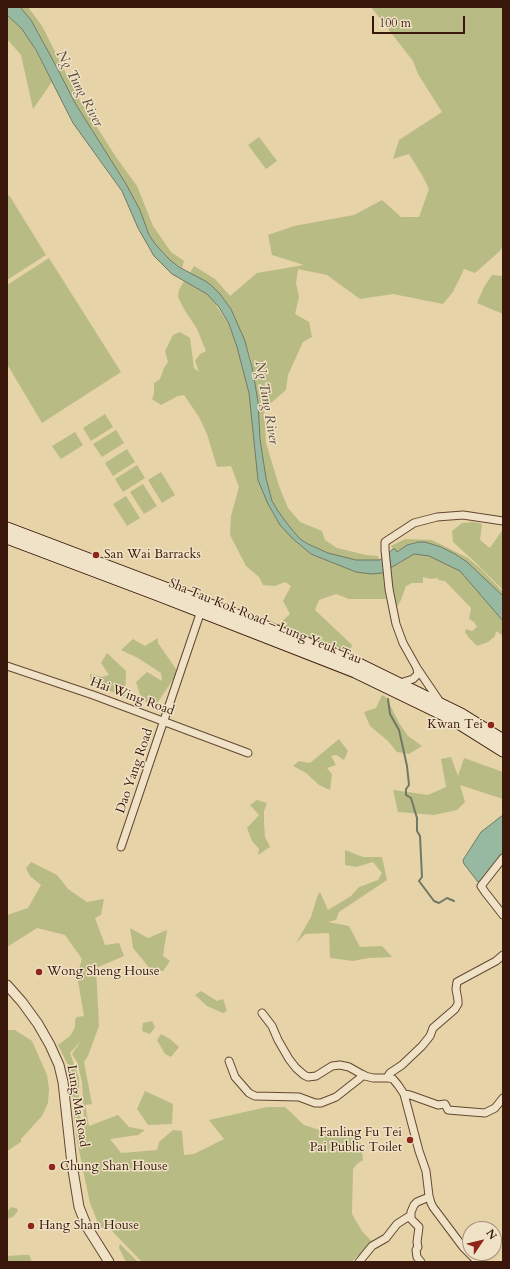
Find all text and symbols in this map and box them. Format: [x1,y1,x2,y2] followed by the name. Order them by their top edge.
[374,8,467,34] scale bar
[379,15,411,31] text: 100 m
[52,48,106,130] water label: Ng Tung River
[250,360,282,446] water label: Ng Tung River
[104,547,201,563] place label: San Wai Barracks
[91,550,101,560] marker: San Wai Barracks
[166,576,364,668] street label: Sha Tau Kok Road – Lung Yeuk Tau
[88,675,176,719] street label: Hai Wing Road
[427,717,483,733] place label: Kwan Tei
[486,720,496,730] marker: Kwan Tei
[113,727,157,815] street label: Dao Yang Road
[47,964,160,980] place label: Wong Sheng House
[34,967,44,977] marker: Wong Sheng House
[63,1064,91,1148] street label: Lung Ma Road
[310,1125,402,1156] place label: Fanling Fu Tei Pai Public Toilet
[405,1135,415,1145] marker: Fanling Fu Tei Pai Public Toilet
[60,1159,168,1175] place label: Chung Shan House
[47,1162,57,1172] marker: Chung Shan House
[39,1218,139,1234] place label: Hang Shan House
[26,1221,36,1231] marker: Hang Shan House
[462,1221,502,1261] north arrow
[483,1226,500,1243] text: N

